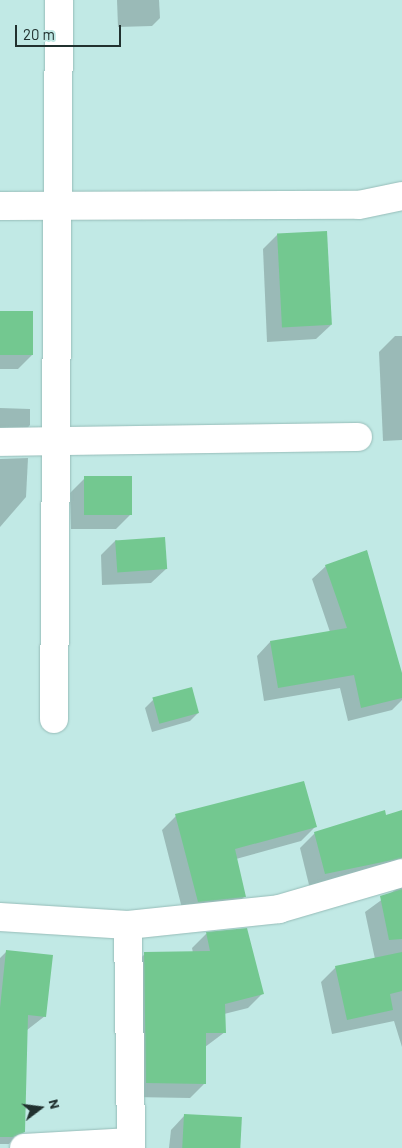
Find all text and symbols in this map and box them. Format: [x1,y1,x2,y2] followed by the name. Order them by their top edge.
[18,15,124,47] scale bar
[23,25,55,43] text: 20 m
[15,1083,65,1133] north arrow
[46,1097,64,1111] text: N

